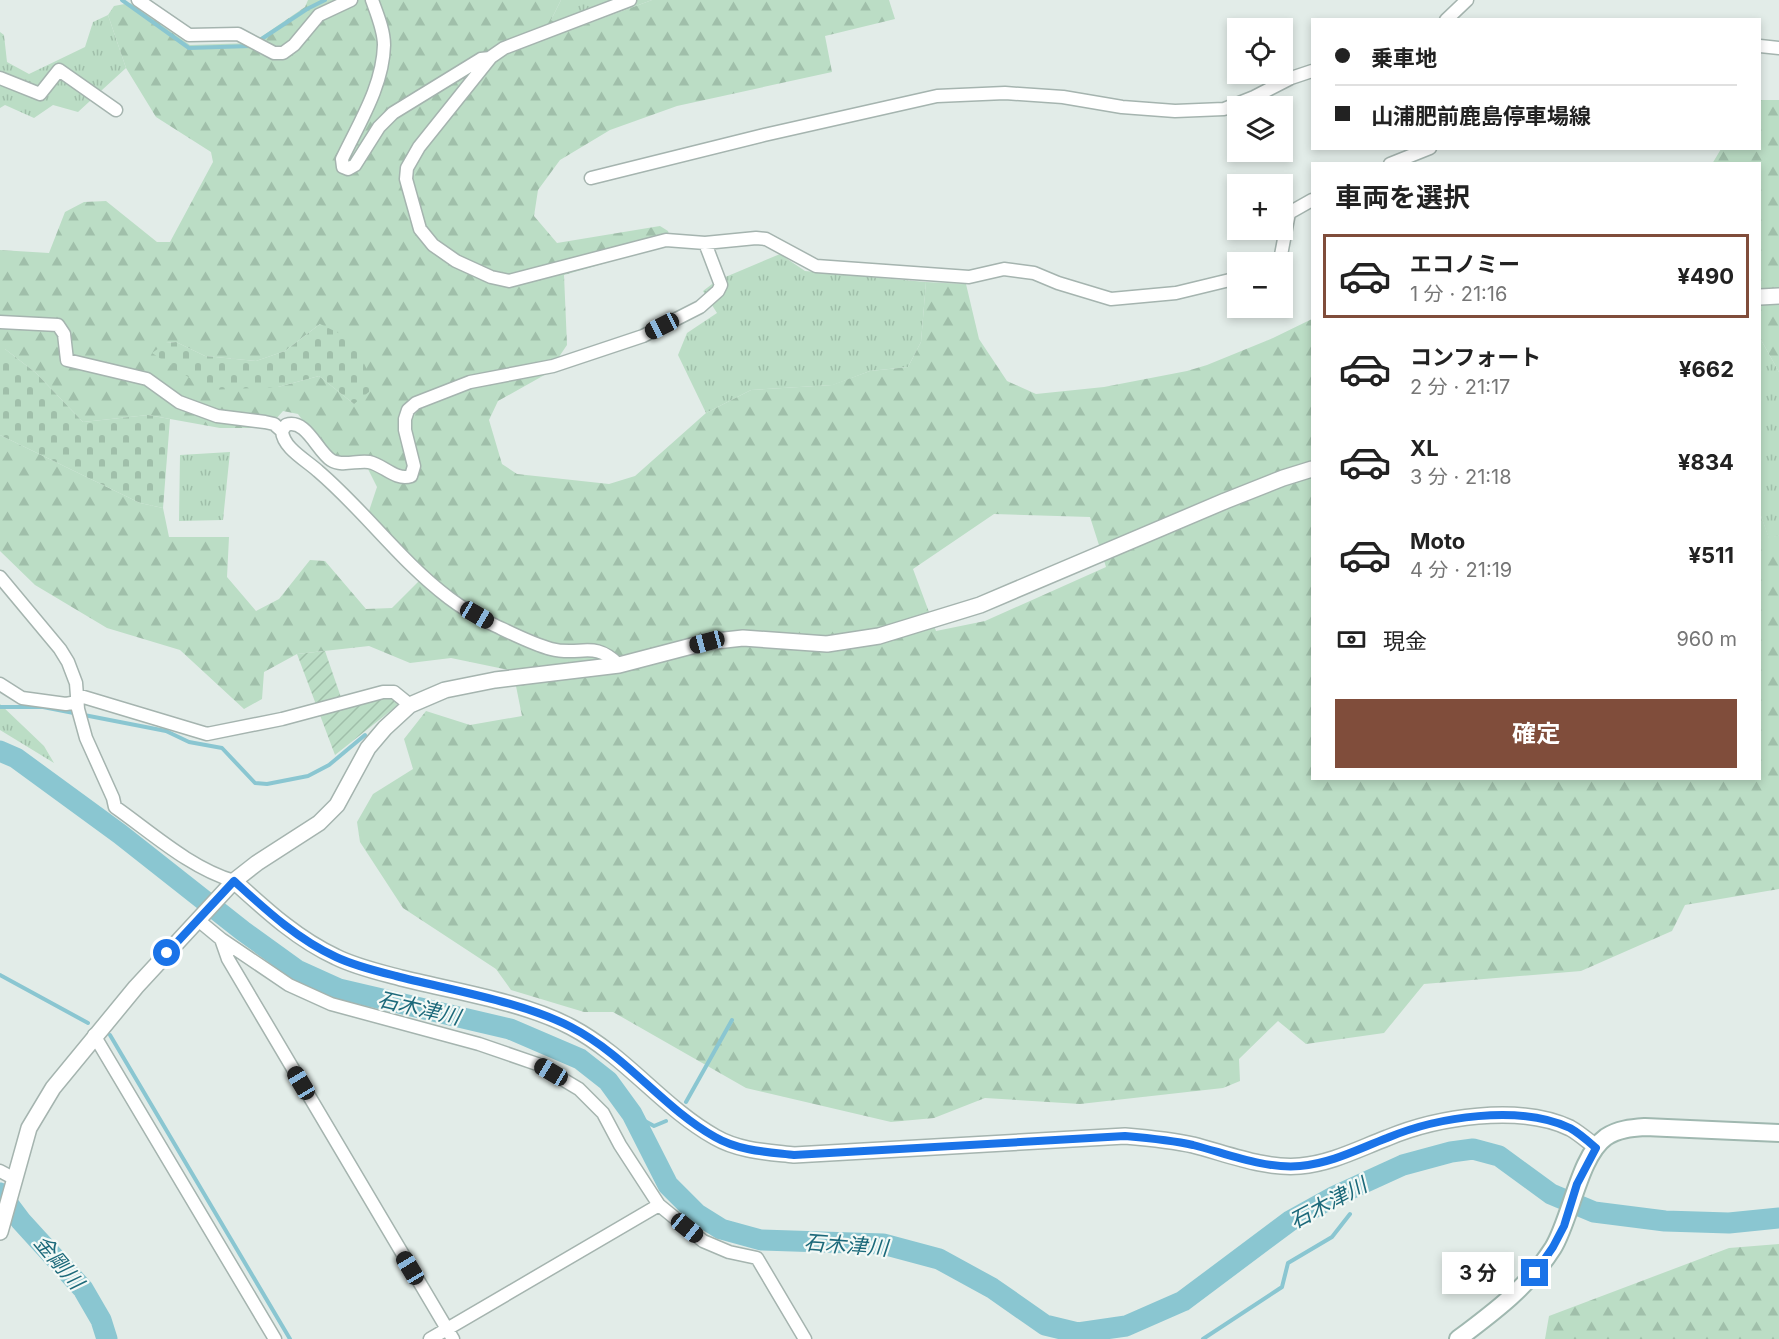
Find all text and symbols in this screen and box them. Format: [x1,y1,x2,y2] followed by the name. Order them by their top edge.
[1227,18,1293,318] map controls
[1227,18,1293,84] button: locate
[1371,45,1437,71] text: 乗車地
[1227,96,1293,162] button: layers
[1371,103,1591,129] text: 山浦肥前鹿島停車場線
[1227,174,1293,240] button: +
[1335,181,1470,214] text: 車両を選択
[1338,249,1392,303] icon: car
[1410,251,1520,277] text: エコノミー
[1227,252,1293,318] button: −
[1677,263,1734,289] text: ¥490
[1410,282,1507,306] text: 1 分 · 21:16
[642,310,682,342] car
[1338,342,1392,396] icon: car
[1410,344,1541,370] text: コンフォート
[1679,356,1734,382] text: ¥662
[1410,375,1510,399] text: 2 分 · 21:17
[1338,435,1392,489] icon: car
[1410,435,1439,461] text: XL
[1678,449,1734,475] text: ¥834
[1410,465,1512,489] text: 3 分 · 21:18
[1338,528,1392,582] icon: car
[1410,528,1465,554] text: Moto
[1688,542,1734,568] text: ¥511
[1410,558,1512,582] text: 4 分 · 21:19
[457,598,497,632] car
[1335,623,1368,656] icon: cash
[1676,627,1737,651] text: 960 m
[1383,628,1427,654] text: 現金
[687,629,727,655] car
[1335,699,1737,768] button: 確定
[153,939,180,966] route start
[375,986,465,1030] water label: 石木津川
[531,1055,571,1089] car
[284,1063,318,1103] car
[1285,1171,1373,1234] water label: 石木津川
[667,1210,707,1246] car
[29,1230,90,1296] water label: 金剛川
[803,1230,891,1261] water label: 石木津川
[393,1248,427,1288] car
[1442,1252,1514,1294] callout: 3 分
[1521,1259,1548,1286] route end
[1459,1261,1497,1285] text: 3 分

